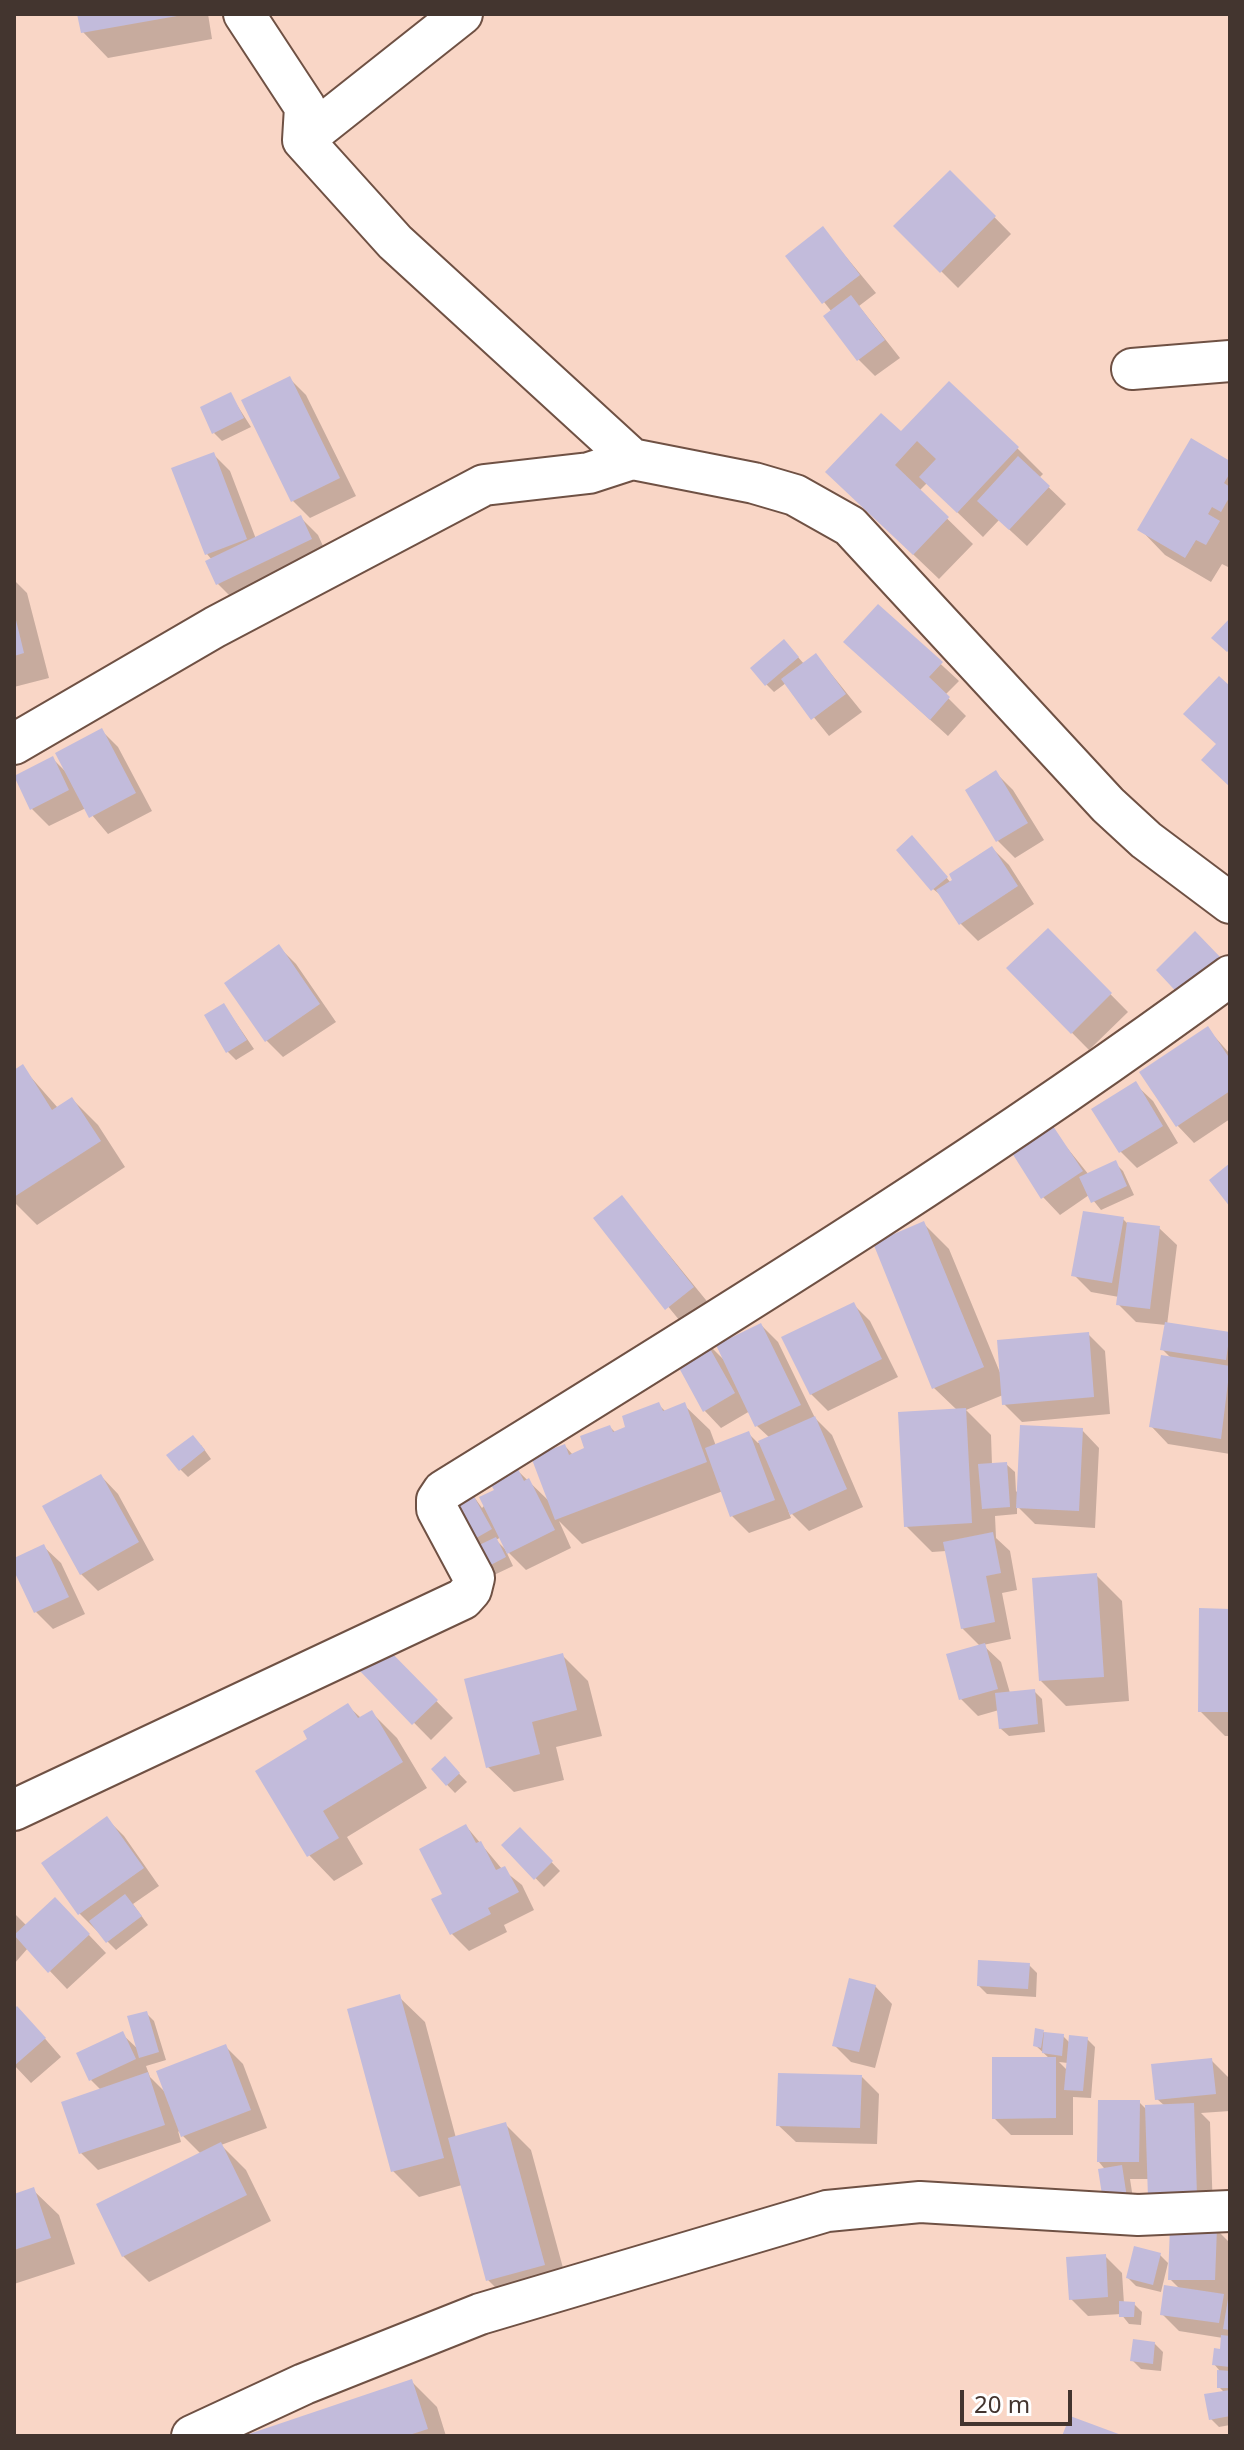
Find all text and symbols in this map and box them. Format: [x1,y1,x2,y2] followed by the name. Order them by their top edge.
[964,2374,1076,2424] scale bar
[974,2387,1030,2420] text: 20 m

